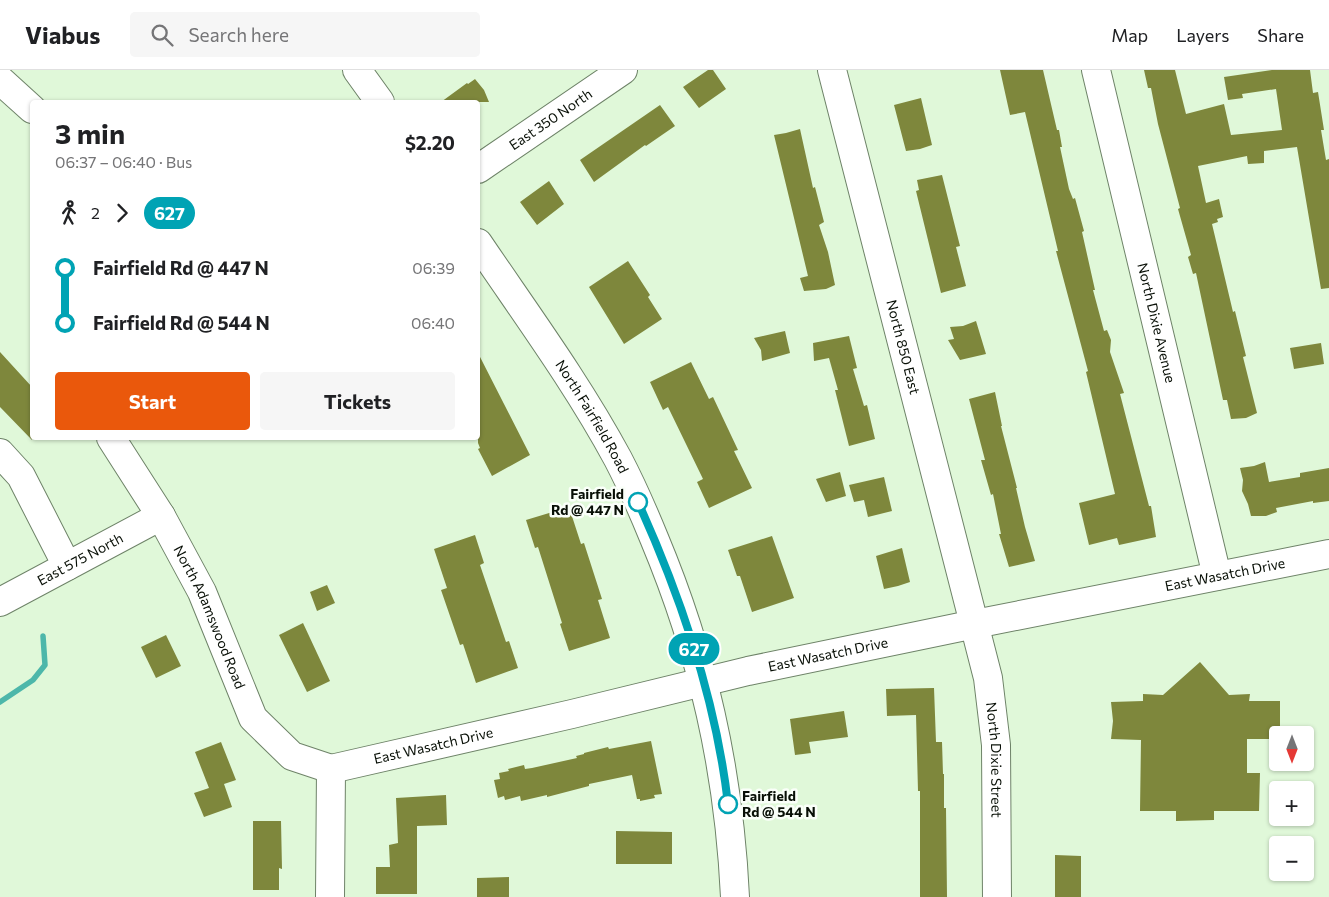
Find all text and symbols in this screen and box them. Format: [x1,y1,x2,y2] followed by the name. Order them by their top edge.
[130,12,480,57] search box
[25,20,100,49] text: Viabus
[148,21,176,49] icon: search
[188,23,289,46] text: Search here
[1111,24,1148,46] text: Map
[1176,24,1229,46] text: Layers
[1257,24,1304,46] text: Share
[506,85,595,153] street label: East 350 North
[55,116,125,150] text: 3 min
[405,131,455,154] text: $2.20
[55,152,192,171] text: 06:37 – 06:40 · Bus
[55,199,83,227] icon: walk
[108,199,136,227] icon: forward
[154,202,185,224] text: 627
[91,203,100,222] text: 2
[93,256,269,279] text: Fairfield Rd @ 447 N
[412,258,455,277] text: 06:39
[1134,261,1180,384] street label: North Dixie Avenue
[883,298,924,396] street label: North 850 East
[93,311,270,334] text: Fairfield Rd @ 544 N
[411,313,455,332] text: 06:40
[552,357,633,476] street label: North Fairfield Road
[55,372,250,430] button: Start
[260,372,455,430] button: Tickets
[551,485,624,518] place label: Fairfield Rd @ 447 N
[628,492,648,512] marker: Fairfield Rd @ 447 N
[34,529,126,589] street label: East 575 North
[170,542,249,691] street label: North Adamswood Road
[1163,554,1286,594] street label: East Wasatch Drive
[665,633,723,665] line badge: 627
[766,633,889,675] street label: East Wasatch Drive
[678,638,710,660] text: 627
[983,701,1005,818] street label: North Dixie Street
[372,723,495,767] street label: East Wasatch Drive
[1269,726,1314,771] north arrow
[1269,726,1314,881] map controls
[1269,781,1314,826] button: +
[742,787,816,820] place label: Fairfield Rd @ 544 N
[718,794,738,814] marker: Fairfield Rd @ 544 N
[1269,836,1314,881] button: −

